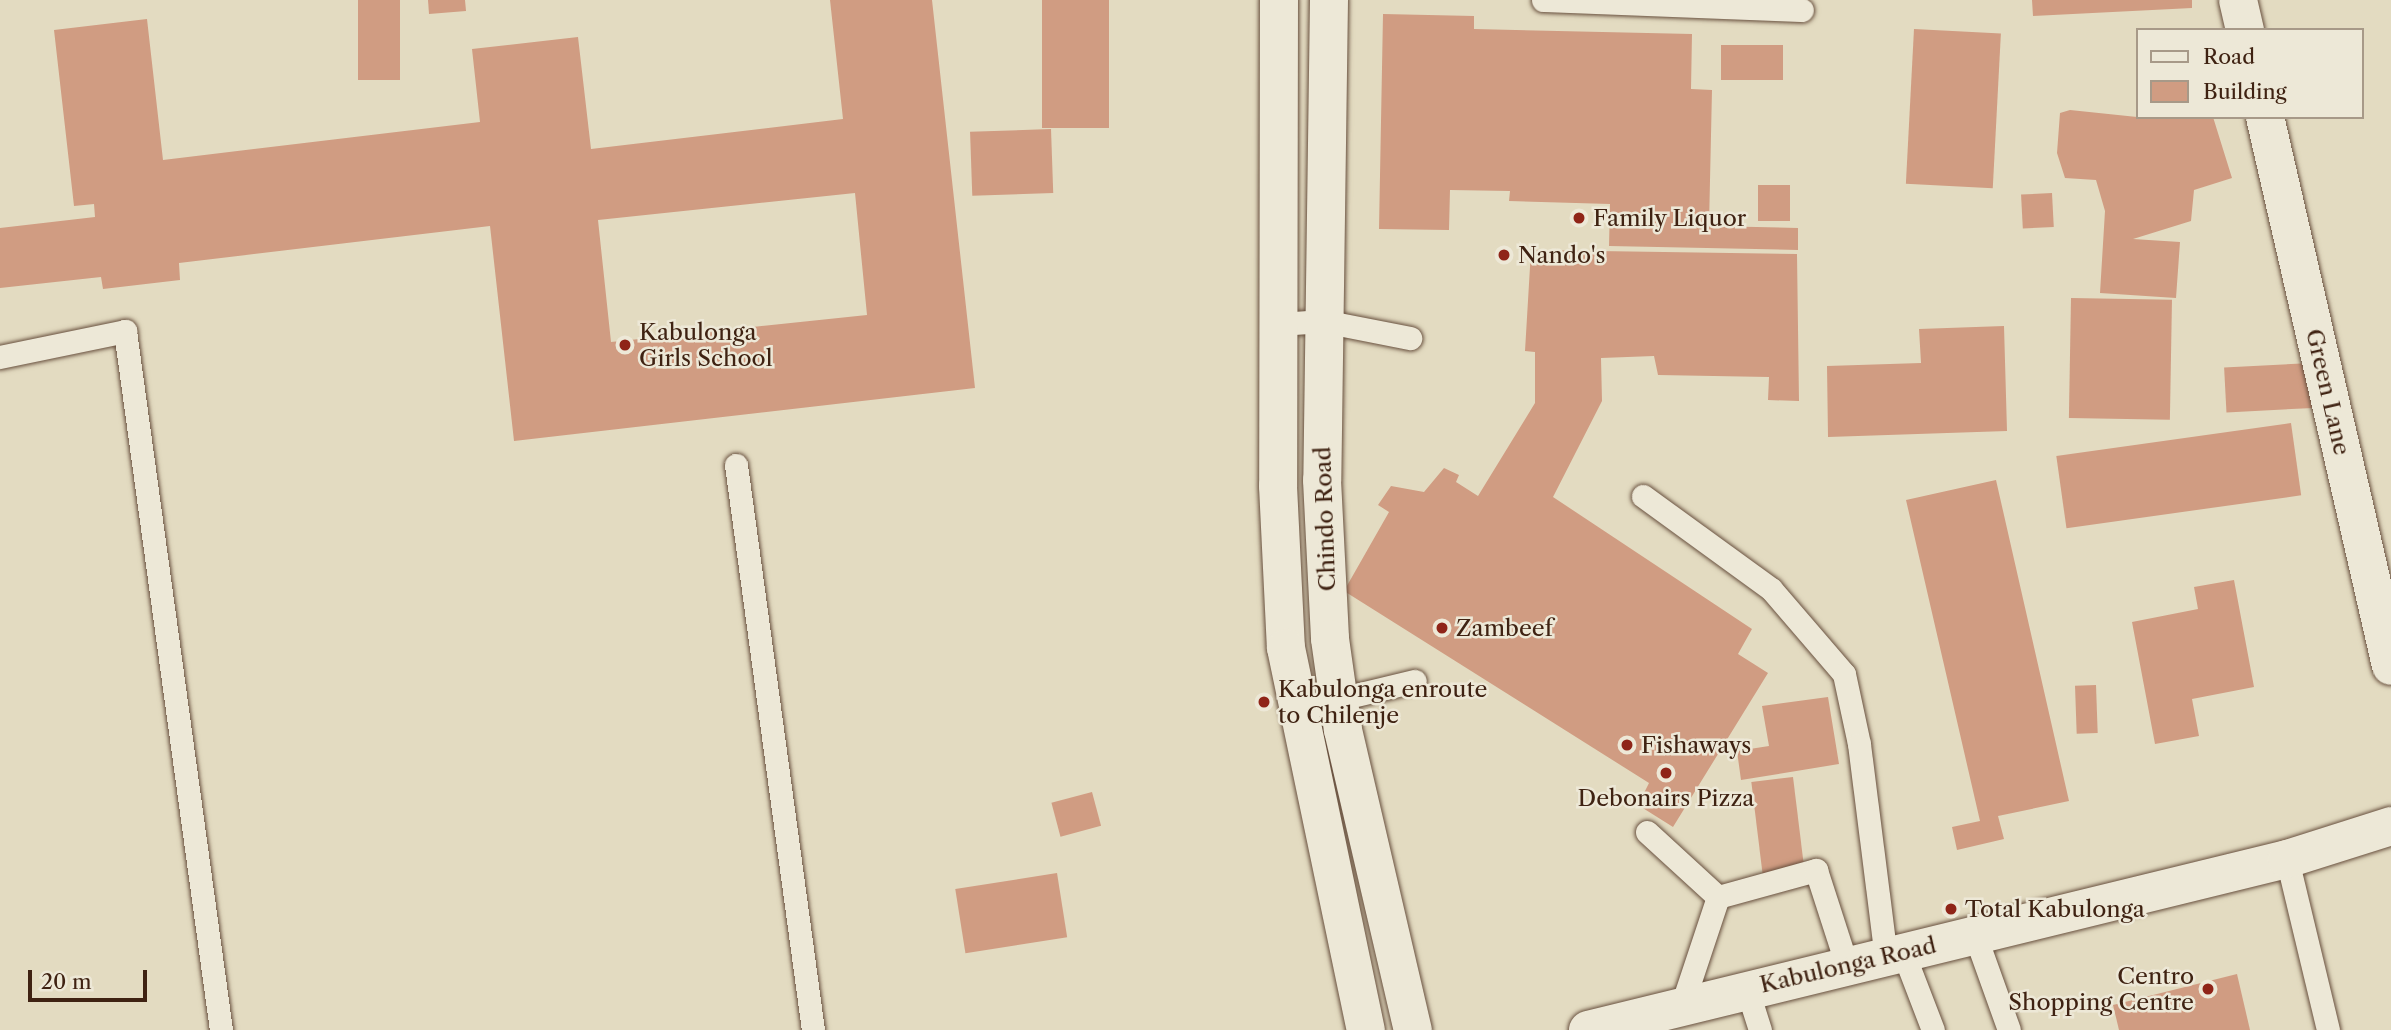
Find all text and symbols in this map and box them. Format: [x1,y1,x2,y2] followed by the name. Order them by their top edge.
[2136,28,2363,119] legend
[2203,44,2255,69] text: Road
[2203,79,2287,104] text: Building
[1593,204,1747,232] place label: Family Liquor
[1571,210,1587,226] marker: Family Liquor
[1518,241,1605,269] place label: Nando's
[1496,247,1512,263] marker: Nando's
[639,318,772,372] place label: Kabulonga Girls School
[2300,326,2356,458] street label: Green Lane
[617,337,633,353] marker: Kabulonga Girls School
[1309,446,1341,592] street label: Chindo Road
[1456,614,1553,642] place label: Zambeef
[1434,620,1450,636] marker: Zambeef
[1278,675,1488,729] place label: Kabulonga enroute to Chilenje
[1256,694,1272,710] marker: Kabulonga enroute to Chilenje
[1641,731,1751,759] place label: Fishaways
[1619,737,1635,753] marker: Fishaways
[1658,765,1674,781] marker: Debonairs Pizza
[1578,784,1754,812] place label: Debonairs Pizza
[1965,895,2145,923] place label: Total Kabulonga
[1943,901,1959,917] marker: Total Kabulonga
[1757,931,1939,999] street label: Kabulonga Road
[32,956,150,1000] scale bar
[2008,962,2194,1016] place label: Centro Shopping Centre
[41,969,92,994] text: 20 m
[2200,981,2216,997] marker: Centro Shopping Centre

